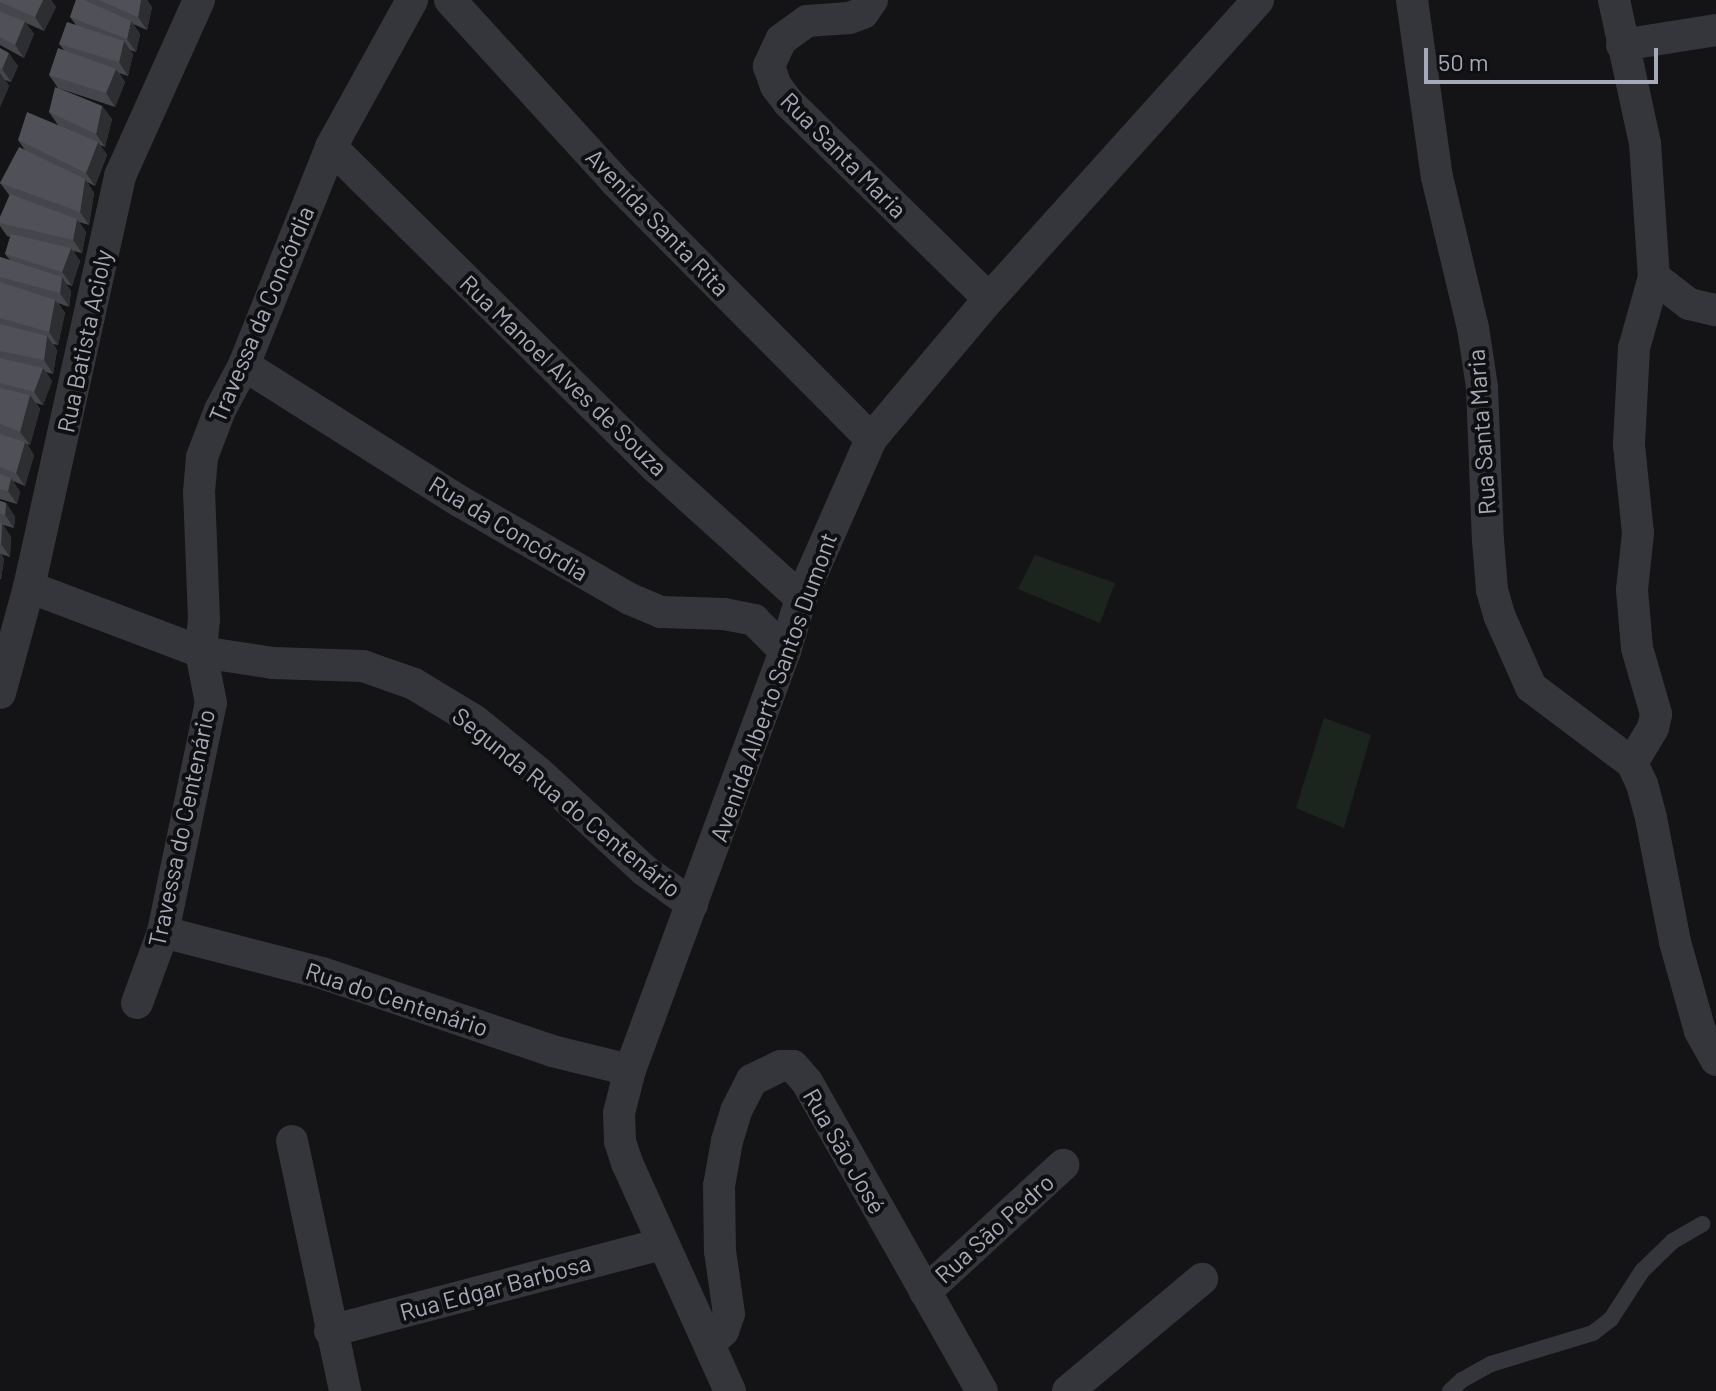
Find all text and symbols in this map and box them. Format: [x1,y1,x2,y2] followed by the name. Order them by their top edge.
[1428,32,1662,82] scale bar
[1438,47,1489,76] text: 50 m
[775,86,913,224] street label: Rua Santa Maria
[580,142,736,302] street label: Avenida Santa Rita
[202,201,320,427] street label: Travessa da Concórdia
[51,247,117,435] street label: Rua Batista Acioly
[455,269,673,481] street label: Rua Manoel Alves de Souza
[1461,348,1501,516] street label: Rua Santa Maria
[424,469,594,587] street label: Rua da Concórdia
[704,529,842,845] street label: Avenida Alberto Santos Dumont
[447,701,687,903] street label: Segunda Rua do Centenário
[142,707,220,949] street label: Travessa do Centenário
[302,956,492,1042] street label: Rua do Centenário
[798,1083,892,1219] street label: Rua São José
[929,1167,1059,1289] street label: Rua São Pedro
[396,1248,594,1326] street label: Rua Edgar Barbosa

